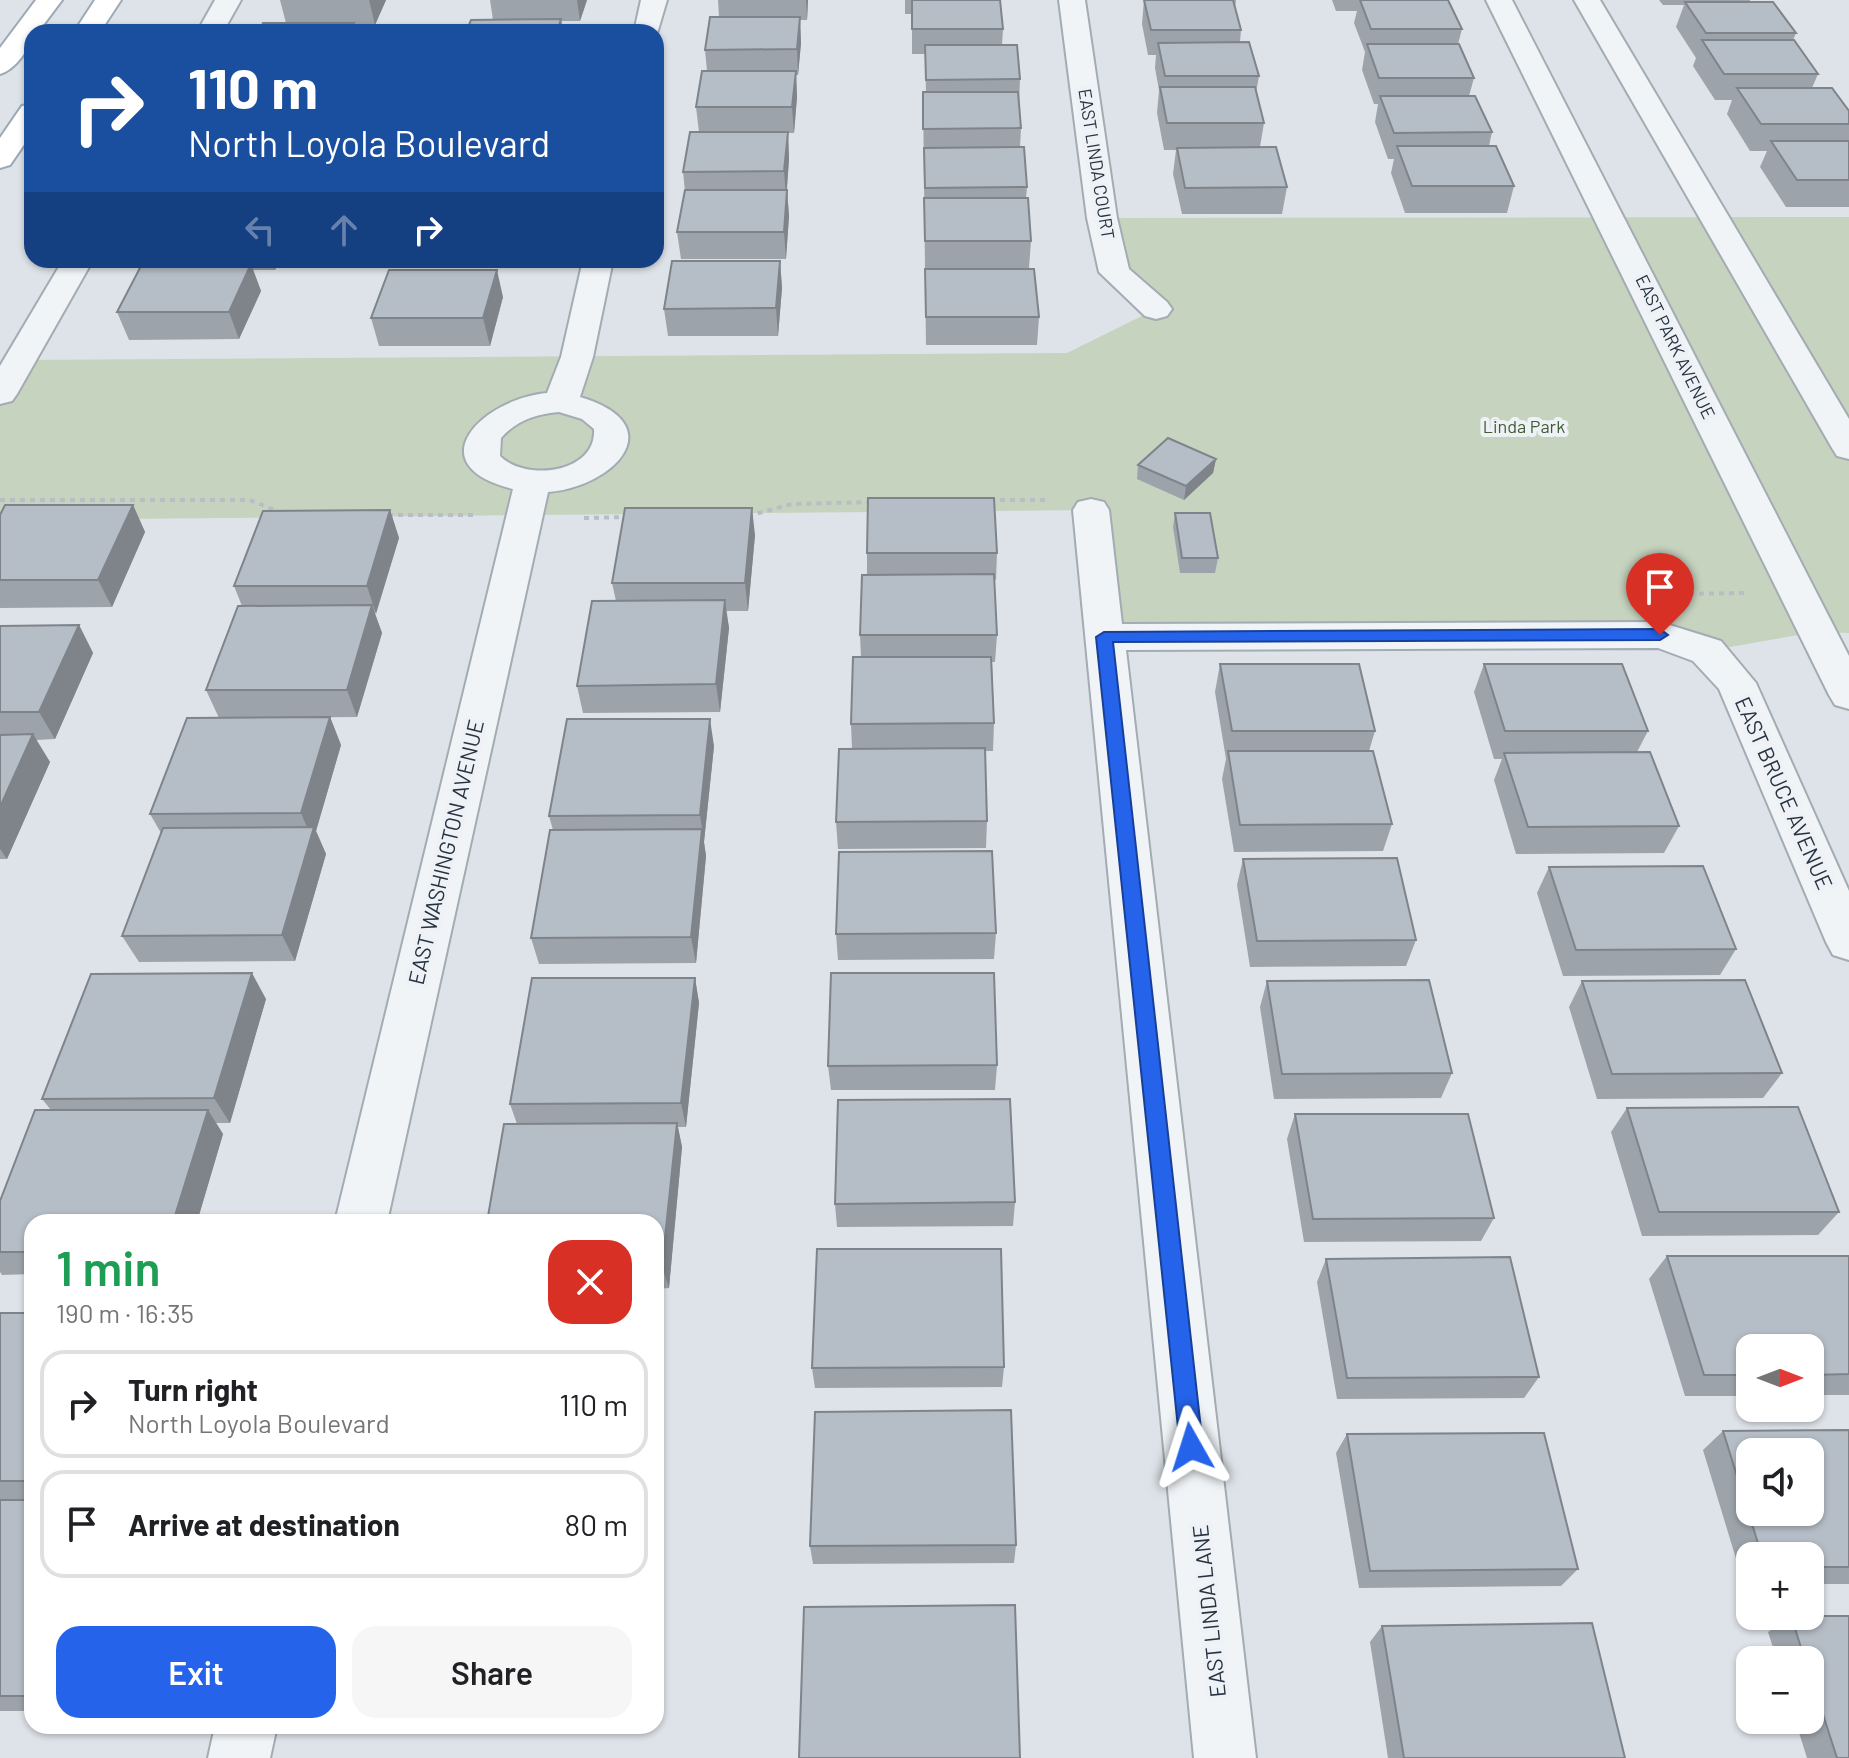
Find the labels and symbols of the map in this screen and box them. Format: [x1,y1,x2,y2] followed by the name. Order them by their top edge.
[1074,87,1120,241] street label: EAST LINDA COURT
[1631,271,1720,422] street label: EAST PARK AVENUE
[1483,415,1565,437] park label: Linda Park
[1626,553,1694,635] pin
[1731,692,1839,893] street label: EAST BRUCE AVENUE
[402,717,488,987] street label: EAST WASHINGTON AVENUE
[1736,1334,1824,1422] north arrow
[1149,1405,1233,1489] position arrow
[1186,1524,1230,1699] street label: EAST LINDA LANE

